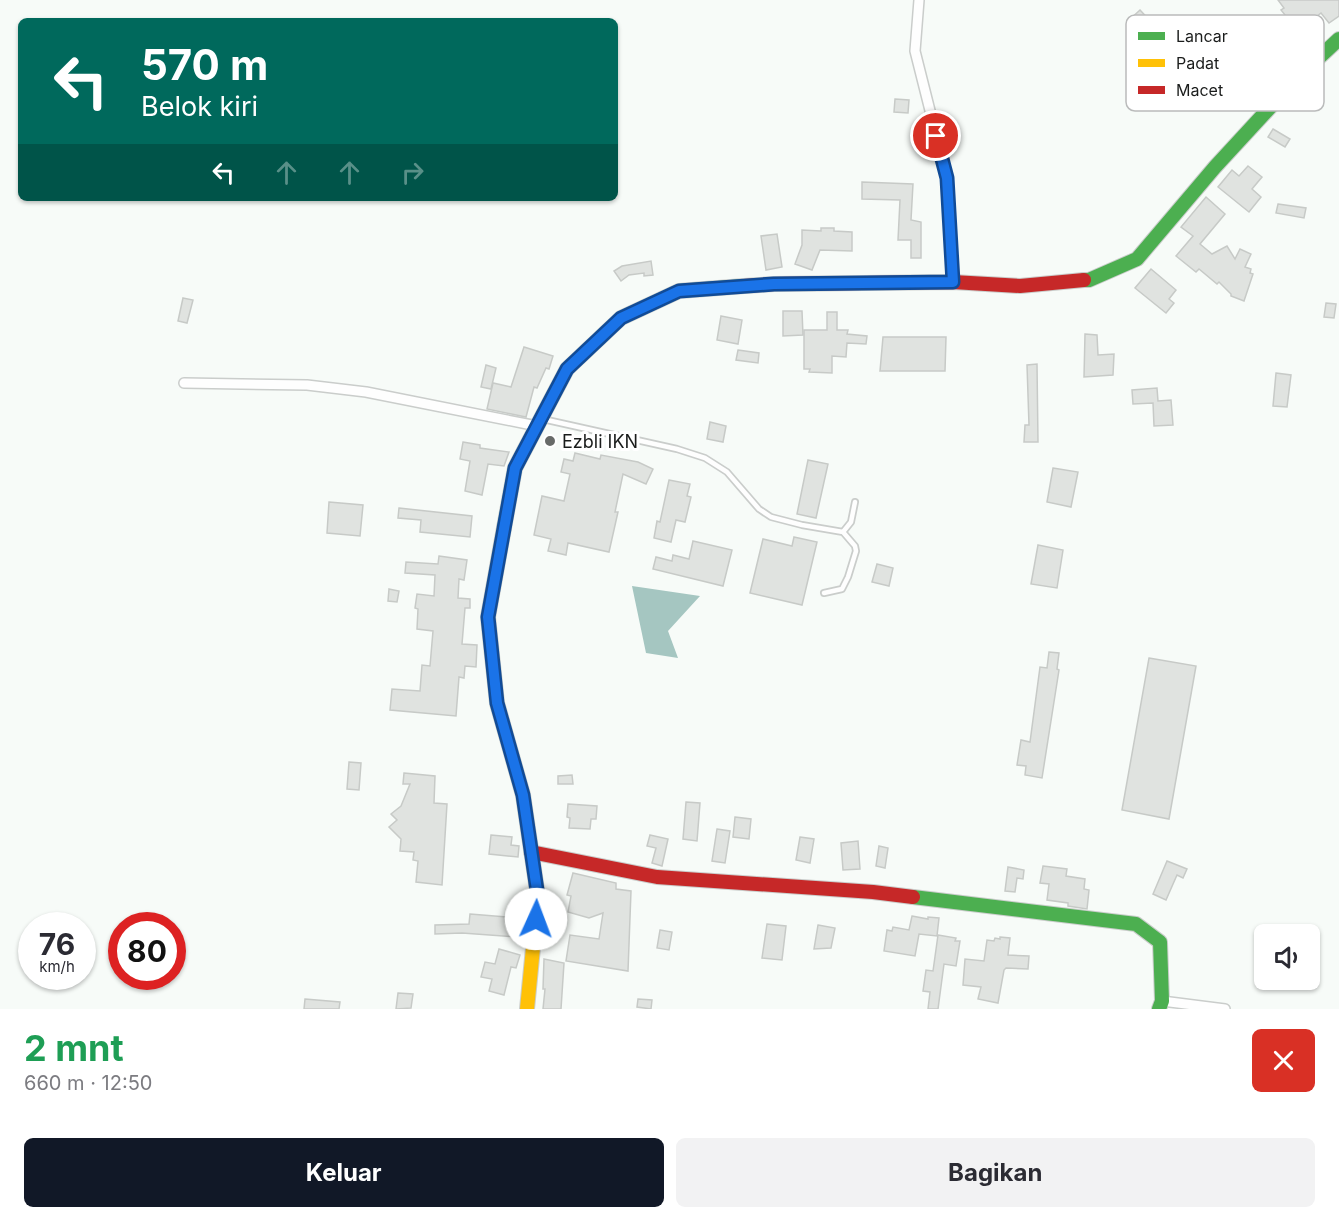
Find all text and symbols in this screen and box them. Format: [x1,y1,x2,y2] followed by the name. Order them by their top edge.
[1126,15,1324,111] legend
[1176,26,1228,46] text: Lancar
[141,39,268,90] text: 570 m
[42,42,120,120] icon: left
[1176,53,1219,73] text: Padat
[1176,80,1223,100] text: Macet
[141,90,258,123] text: Belok kiri
[910,110,961,161] pin
[919,119,952,152] icon: arrive
[207,156,240,189] icon: left
[270,156,303,189] icon: ahead
[333,156,366,189] icon: ahead
[396,156,429,189] icon: right
[562,431,638,452] place label: Ezbli IKN
[543,434,557,448] marker: Ezbli IKN
[504,887,568,951] position arrow
[108,912,186,990] speed limit sign: 80
[1254,924,1320,990] map controls
[1254,924,1320,990] button: sound
[39,926,75,962] text: 76
[39,957,75,976] text: km/h
[24,1026,124,1070] text: 2 mnt
[1252,1029,1315,1092] button: close
[24,1071,152,1095] text: 660 m · 12:50
[24,1138,664,1207] button: Keluar
[676,1138,1315,1207] button: Bagikan

